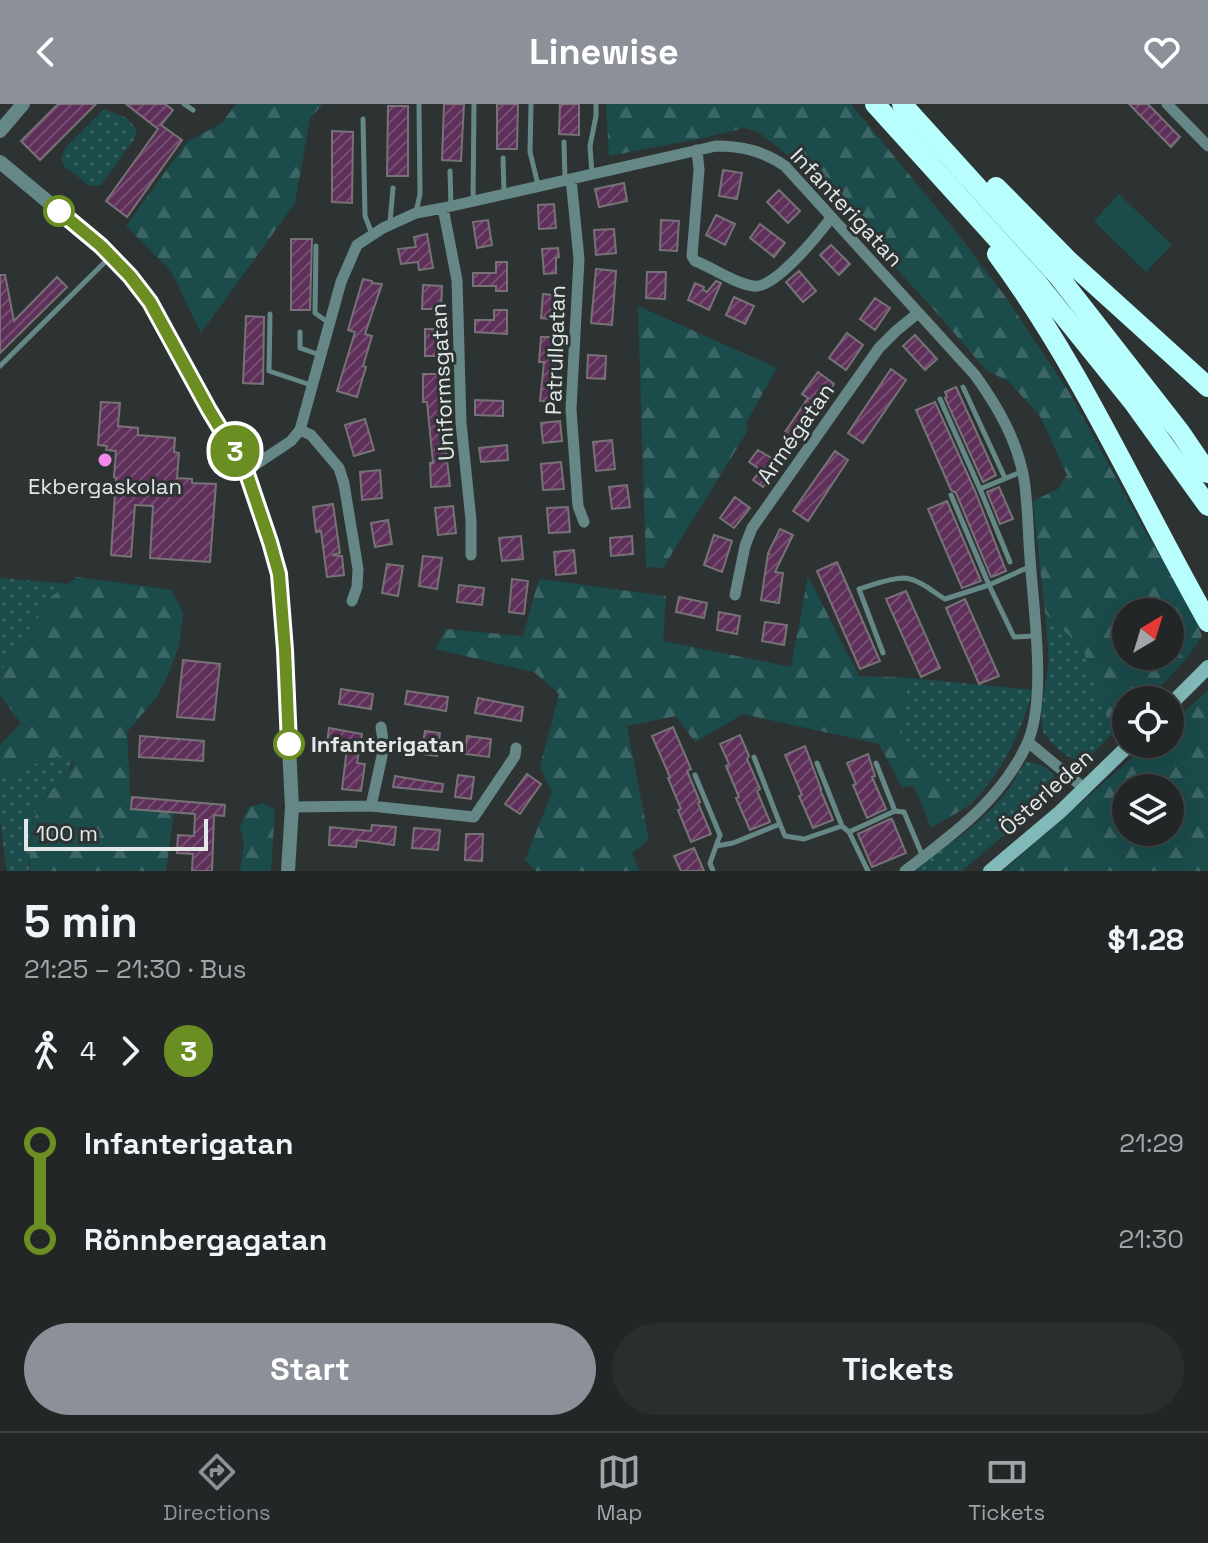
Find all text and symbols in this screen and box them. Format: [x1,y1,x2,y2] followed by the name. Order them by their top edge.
[529,29,679,75] text: Linewise
[24,30,68,74] icon: back
[1140,30,1184,74] icon: heart
[785,142,909,272] street label: Infanterigatan
[44,196,74,226] unlabelled marker
[539,285,571,415] street label: Patrullgatan
[424,303,460,461] street label: Uniformsgatan
[750,377,840,489] street label: Armégatan
[209,425,261,477] line badge: 3
[226,433,244,469] text: 3
[96,451,114,469] marker: Ekbergaskolan
[28,472,182,500] place label: Ekbergaskolan
[1112,598,1184,670] north arrow
[1112,598,1184,846] map controls
[1112,686,1184,758] button: locate
[274,729,304,759] marker: Infanterigatan
[311,730,465,758] place label: Infanterigatan
[993,743,1099,841] street label: Österleden
[1112,774,1184,846] button: layers
[24,815,208,851] scale bar
[36,819,98,847] text: 100 m
[24,894,138,950] text: 5 min
[1108,920,1184,959] text: $1.28
[24,952,247,986] text: 21:25 – 21:30 · Bus
[24,1029,68,1073] icon: walk
[108,1029,152,1073] icon: forward
[180,1033,197,1069] text: 3
[80,1034,96,1068] text: 4
[84,1124,293,1163] text: Infanterigatan
[1119,1126,1184,1160] text: 21:29
[84,1220,327,1259] text: Rönnbergagatan
[1119,1222,1184,1256] text: 21:30
[24,1323,596,1415] button: Start
[612,1323,1184,1415] button: Tickets
[163,1450,271,1526] tab: Directions
[597,1450,642,1526] tab: Map
[968,1450,1045,1526] tab: Tickets

